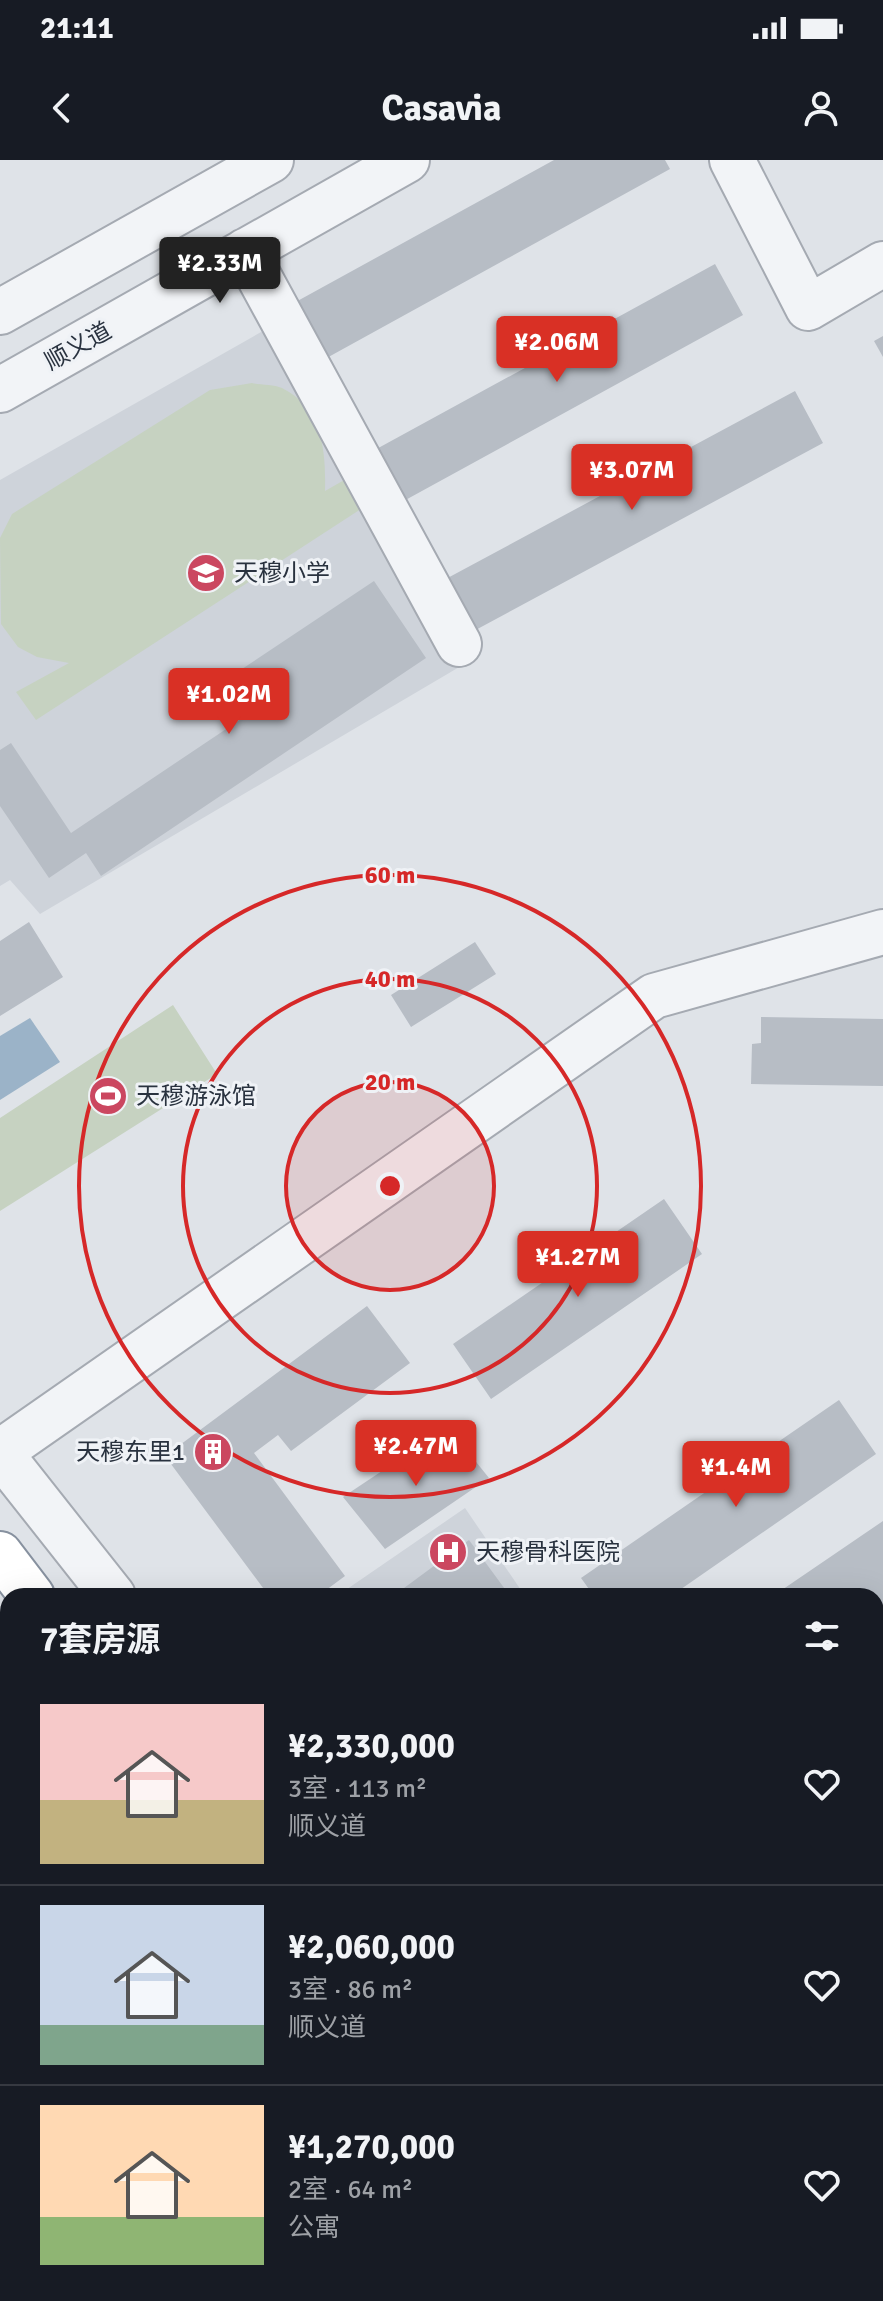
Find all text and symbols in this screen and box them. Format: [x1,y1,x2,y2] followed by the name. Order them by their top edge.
[40,10,114,47] text: 21:11
[40,86,84,130] icon: back
[382,86,501,131] text: Casavia
[799,86,843,130] icon: person
[155,237,285,305] pin: ¥2.33M
[177,247,263,279] text: ¥2.33M
[39,315,117,377] street label: 顺义道
[492,316,622,384] pin: ¥2.06M
[514,326,600,358] text: ¥2.06M
[567,444,697,512] pin: ¥3.07M
[589,454,675,486] text: ¥3.07M
[185,552,227,594] school or university icon: 天穆小学
[234,558,330,588] place label: 天穆小学
[164,668,294,736] pin: ¥1.02M
[186,678,272,710] text: ¥1.02M
[365,860,415,890] text: 60 m
[365,964,415,994] text: 40 m
[365,1067,415,1097] text: 20 m
[87,1075,129,1117] sports icon: 天穆游泳馆
[136,1081,256,1111] place label: 天穆游泳馆
[376,1172,404,1200] centre of rings
[513,1231,643,1299] pin: ¥1.27M
[535,1241,621,1273] text: ¥1.27M
[351,1420,481,1488] pin: ¥2.47M
[373,1430,459,1462] text: ¥2.47M
[192,1431,234,1473] building icon: 天穆东里1
[76,1437,185,1467] place label: 天穆东里1
[680,1441,792,1509] pin: ¥1.4M
[700,1451,772,1483] text: ¥1.4M
[427,1531,469,1573] hospital icon: 天穆骨科医院
[476,1537,620,1567] place label: 天穆骨科医院
[800,1614,844,1658] icon: filters
[40,1619,160,1661] text: 7套房源
[288,1725,455,1767] text: ¥2,330,000
[104,1736,200,1832] icon: home
[800,1762,844,1806] icon: heart
[288,1773,427,1805] text: 3室 · 113 m²
[288,1811,366,1843] text: 顺义道
[288,1926,455,1968] text: ¥2,060,000
[104,1937,200,2033] icon: home
[800,1963,844,2007] icon: heart
[288,1974,413,2006] text: 3室 · 86 m²
[288,2012,366,2044] text: 顺义道
[288,2126,455,2168] text: ¥1,270,000
[104,2137,200,2233] icon: home
[800,2163,844,2207] icon: heart
[288,2174,413,2206] text: 2室 · 64 m²
[288,2212,340,2244] text: 公寓

